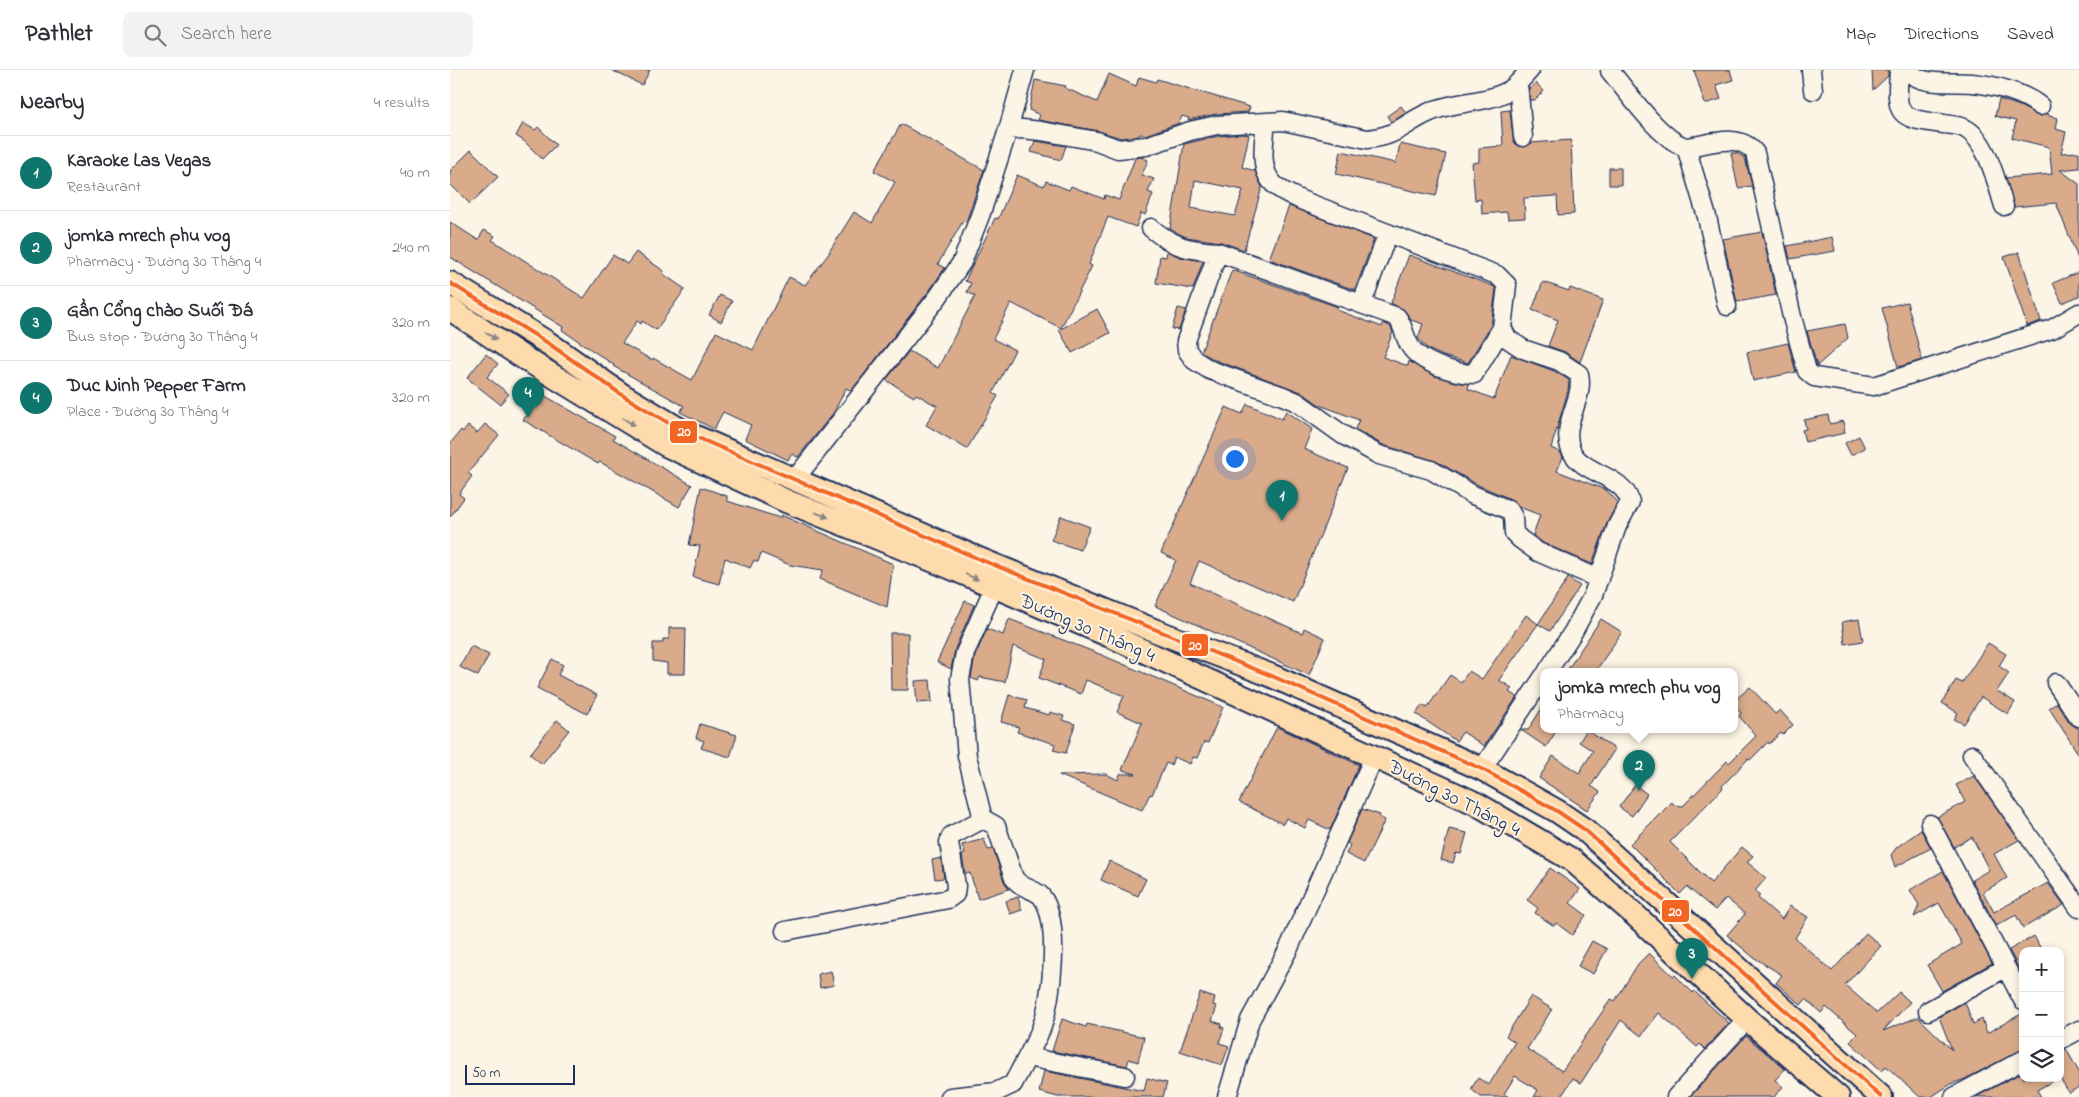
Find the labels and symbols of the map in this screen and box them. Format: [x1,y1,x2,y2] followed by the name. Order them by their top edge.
[484,331,497,341] one-way arrow
[512,377,544,418] pin: 4
[622,417,635,426] one-way arrow
[669,420,698,444] line badge: 20
[676,422,691,443] text: 20
[1222,446,1248,472] your location
[1266,480,1298,521] pin: 1
[815,511,830,519] one-way arrow
[965,573,979,581] one-way arrow
[1013,587,1160,672] street label: Đường 30 Tháng 4
[1181,633,1209,657] line badge: 20
[1187,636,1202,657] text: 20
[1623,750,1655,791] pin: 2
[1381,753,1525,846] street label: Đường 30 Tháng 4
[1661,899,1690,923] line badge: 20
[1667,902,1682,923] text: 20
[1676,938,1708,979] pin: 3
[465,1062,575,1085] scale bar

